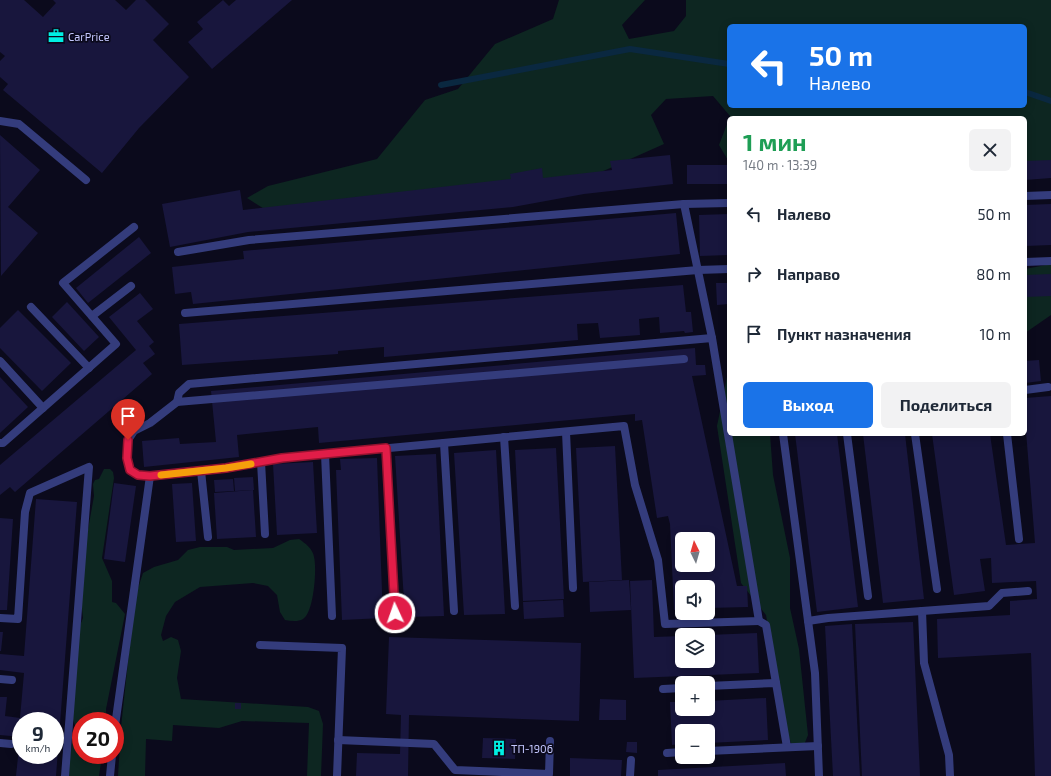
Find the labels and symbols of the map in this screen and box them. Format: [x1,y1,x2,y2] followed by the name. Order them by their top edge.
[47,27,65,45] office icon: CarPrice
[68,30,110,43] place label: CarPrice
[111,399,145,440] pin
[675,532,715,572] north arrow
[374,592,416,634] position arrow
[72,712,124,764] speed limit sign: 20
[490,739,508,757] building icon: ТП-1906
[511,742,553,755] place label: ТП-1906

